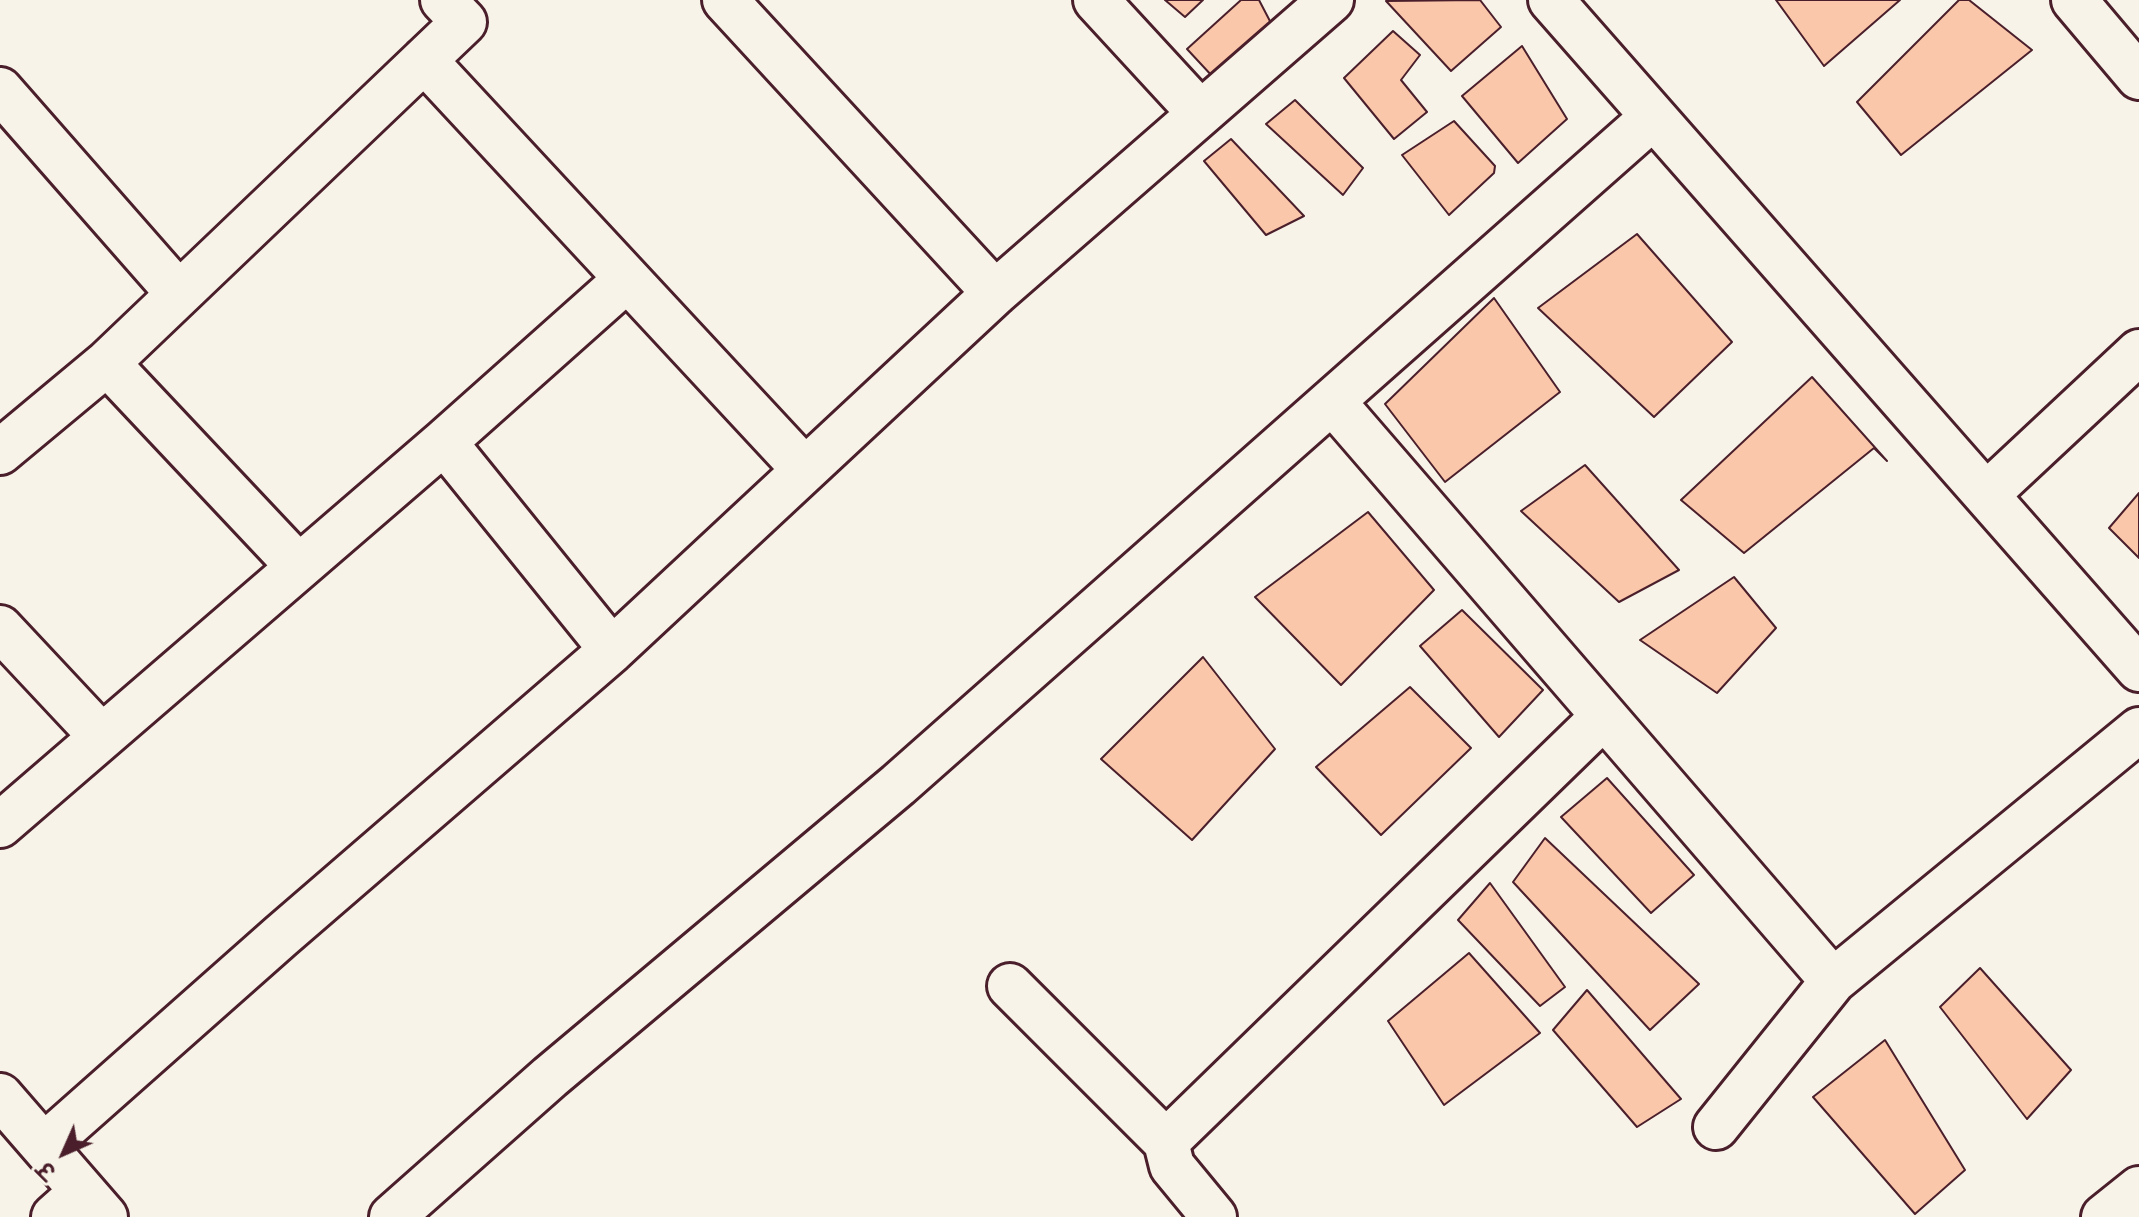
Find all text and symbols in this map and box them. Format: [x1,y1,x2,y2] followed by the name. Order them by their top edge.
[24,1113,104,1193] north arrow
[31,1155,62,1186] text: उ

